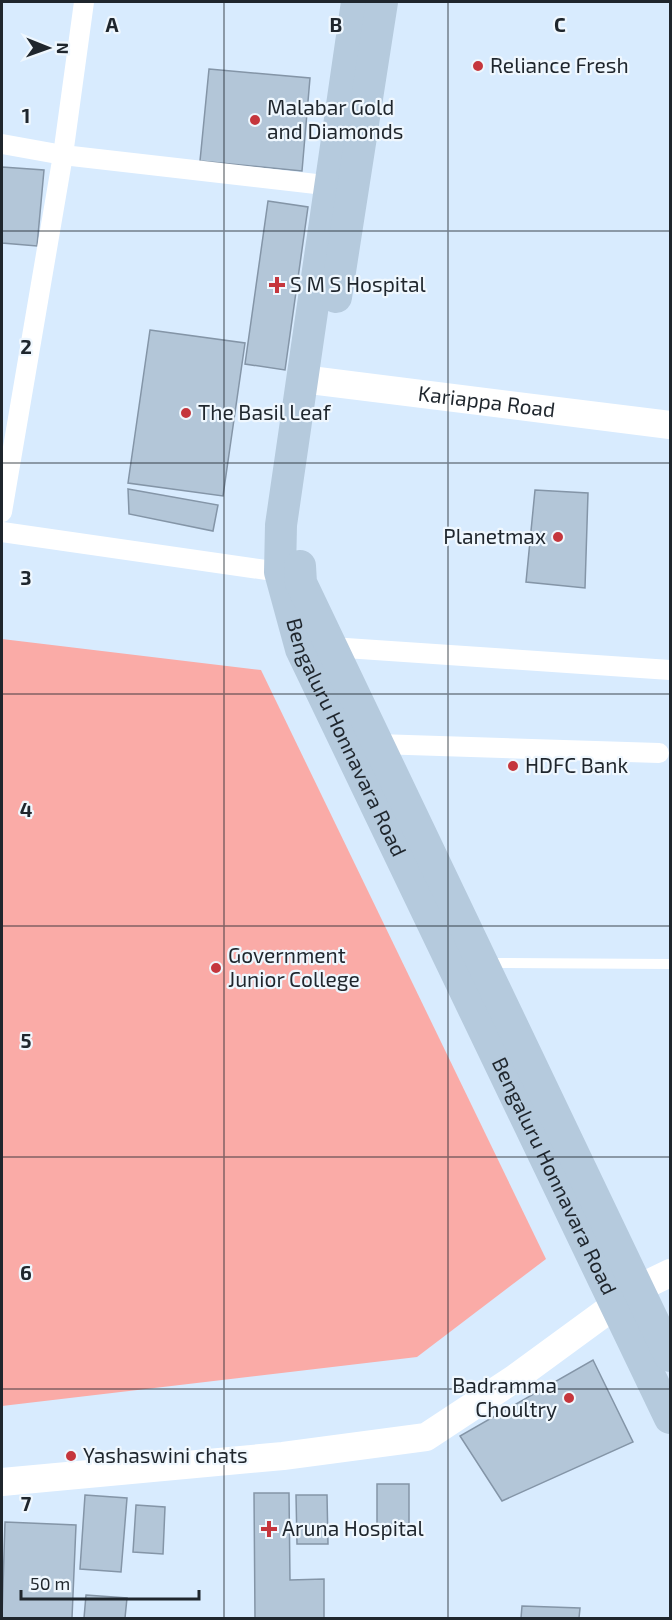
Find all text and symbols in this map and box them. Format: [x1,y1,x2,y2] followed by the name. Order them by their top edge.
[105,12,119,36] text: A
[330,12,342,36] text: B
[554,12,566,36] text: C
[18,18,78,78] north arrow
[54,42,73,54] text: N
[490,52,629,77] place label: Reliance Fresh
[471,59,485,73] marker: Reliance Fresh
[267,94,403,143] place label: Malabar Gold and Diamonds
[22,103,30,127] text: 1
[248,113,262,127] marker: Malabar Gold and Diamonds
[290,271,427,296] place label: S M S Hospital
[268,276,286,294] marker: S M S Hospital
[20,334,32,358] text: 2
[417,380,557,422] street label: Kariappa Road
[198,399,332,424] place label: The Basil Leaf
[179,406,193,420] marker: The Basil Leaf
[443,523,546,548] place label: Planetmax
[551,530,565,544] marker: Planetmax
[20,565,32,589] text: 3
[282,615,413,860] street label: Bengaluru Honnavara Road
[525,752,629,777] place label: HDFC Bank
[506,759,520,773] marker: HDFC Bank
[20,797,33,821] text: 4
[228,942,360,991] place label: Government Junior College
[209,961,223,975] marker: Government Junior College
[20,1028,32,1052] text: 5
[488,1053,623,1298] street label: Bengaluru Honnavara Road
[20,1260,32,1284] text: 6
[452,1372,557,1421] place label: Badramma Choultry
[562,1391,576,1405] marker: Badramma Choultry
[83,1442,248,1467] place label: Yashaswini chats
[64,1449,78,1463] marker: Yashaswini chats
[21,1491,32,1515] text: 7
[282,1515,424,1540] place label: Aruna Hospital
[260,1520,278,1538] marker: Aruna Hospital
[21,1563,200,1601] scale bar
[30,1572,70,1594] text: 50 m

